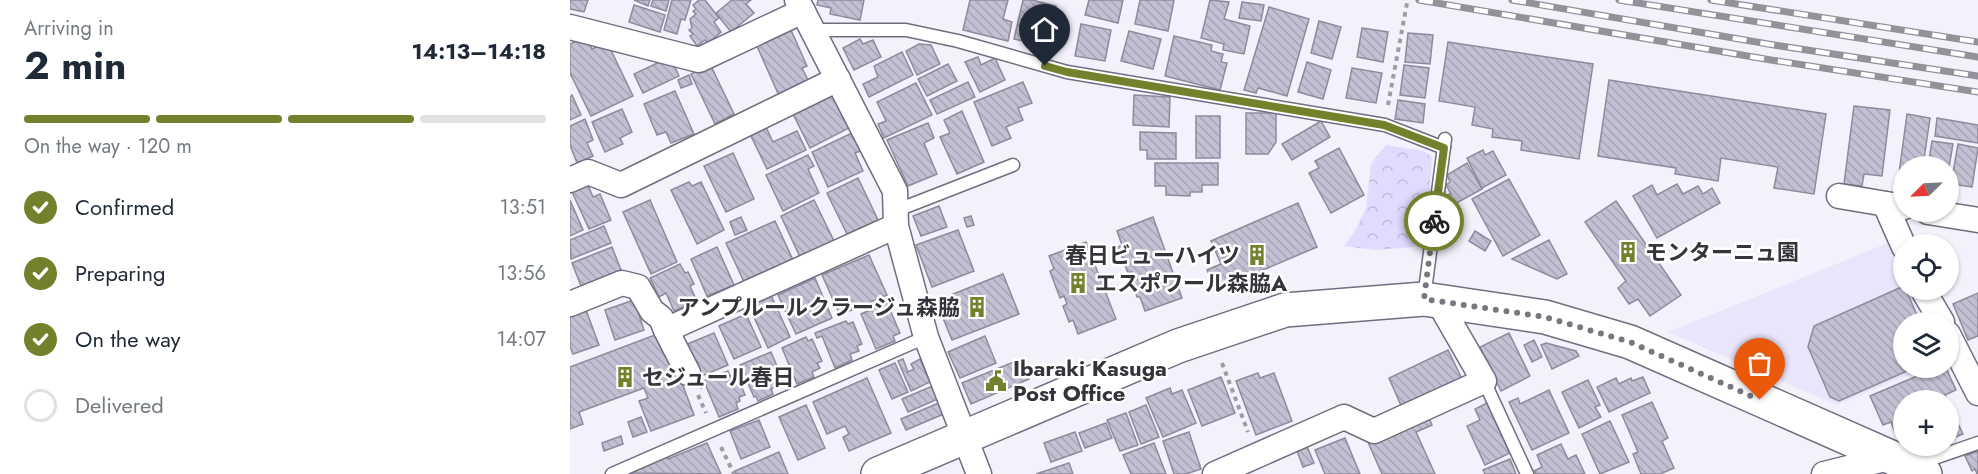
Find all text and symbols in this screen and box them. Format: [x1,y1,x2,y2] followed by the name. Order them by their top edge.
[1019,4,1070,66] pin
[1028,13,1061,46] icon: home
[24,14,114,43] text: Arriving in
[412,35,546,67] text: 14:13–14:18
[24,37,126,94] text: 2 min
[24,132,192,161] text: On the way · 120 m
[1893,156,1959,222] north arrow
[1893,156,1959,456] map controls
[24,191,57,224] icon: check
[75,191,174,223] text: Confirmed
[1404,191,1464,251] courier
[500,193,546,222] text: 13:51
[1418,205,1451,238] icon: bike
[1893,234,1959,300] button: locate
[1645,236,1799,268] place label: モンターニュ園
[1065,239,1240,271] place label: 春日ビューハイツ
[1616,240,1640,264] building icon: モンターニュ園
[1245,243,1269,267] building icon: 春日ビューハイツ
[24,257,57,290] icon: check
[75,257,166,289] text: Preparing
[497,259,546,288] text: 13:56
[1095,267,1288,299] place label: エスポワール森脇A
[1066,271,1090,295] building icon: エスポワール森脇A
[678,291,960,323] place label: アンプルールクラージュ森脇
[965,295,989,319] building icon: アンプルールクラージュ森脇
[1893,312,1959,378] button: layers
[24,323,57,356] icon: check
[75,323,180,355] text: On the way
[497,325,546,354] text: 14:07
[1734,338,1785,400] pin
[1743,347,1776,380] icon: bag
[1013,352,1167,409] place label: Ibaraki Kasuga Post Office
[642,361,794,393] place label: セジュール春日
[613,365,637,389] building icon: セジュール春日
[984,369,1008,393] public building icon: Ibaraki Kasuga Post Office
[75,389,164,421] text: Delivered
[1893,390,1959,456] button: +

